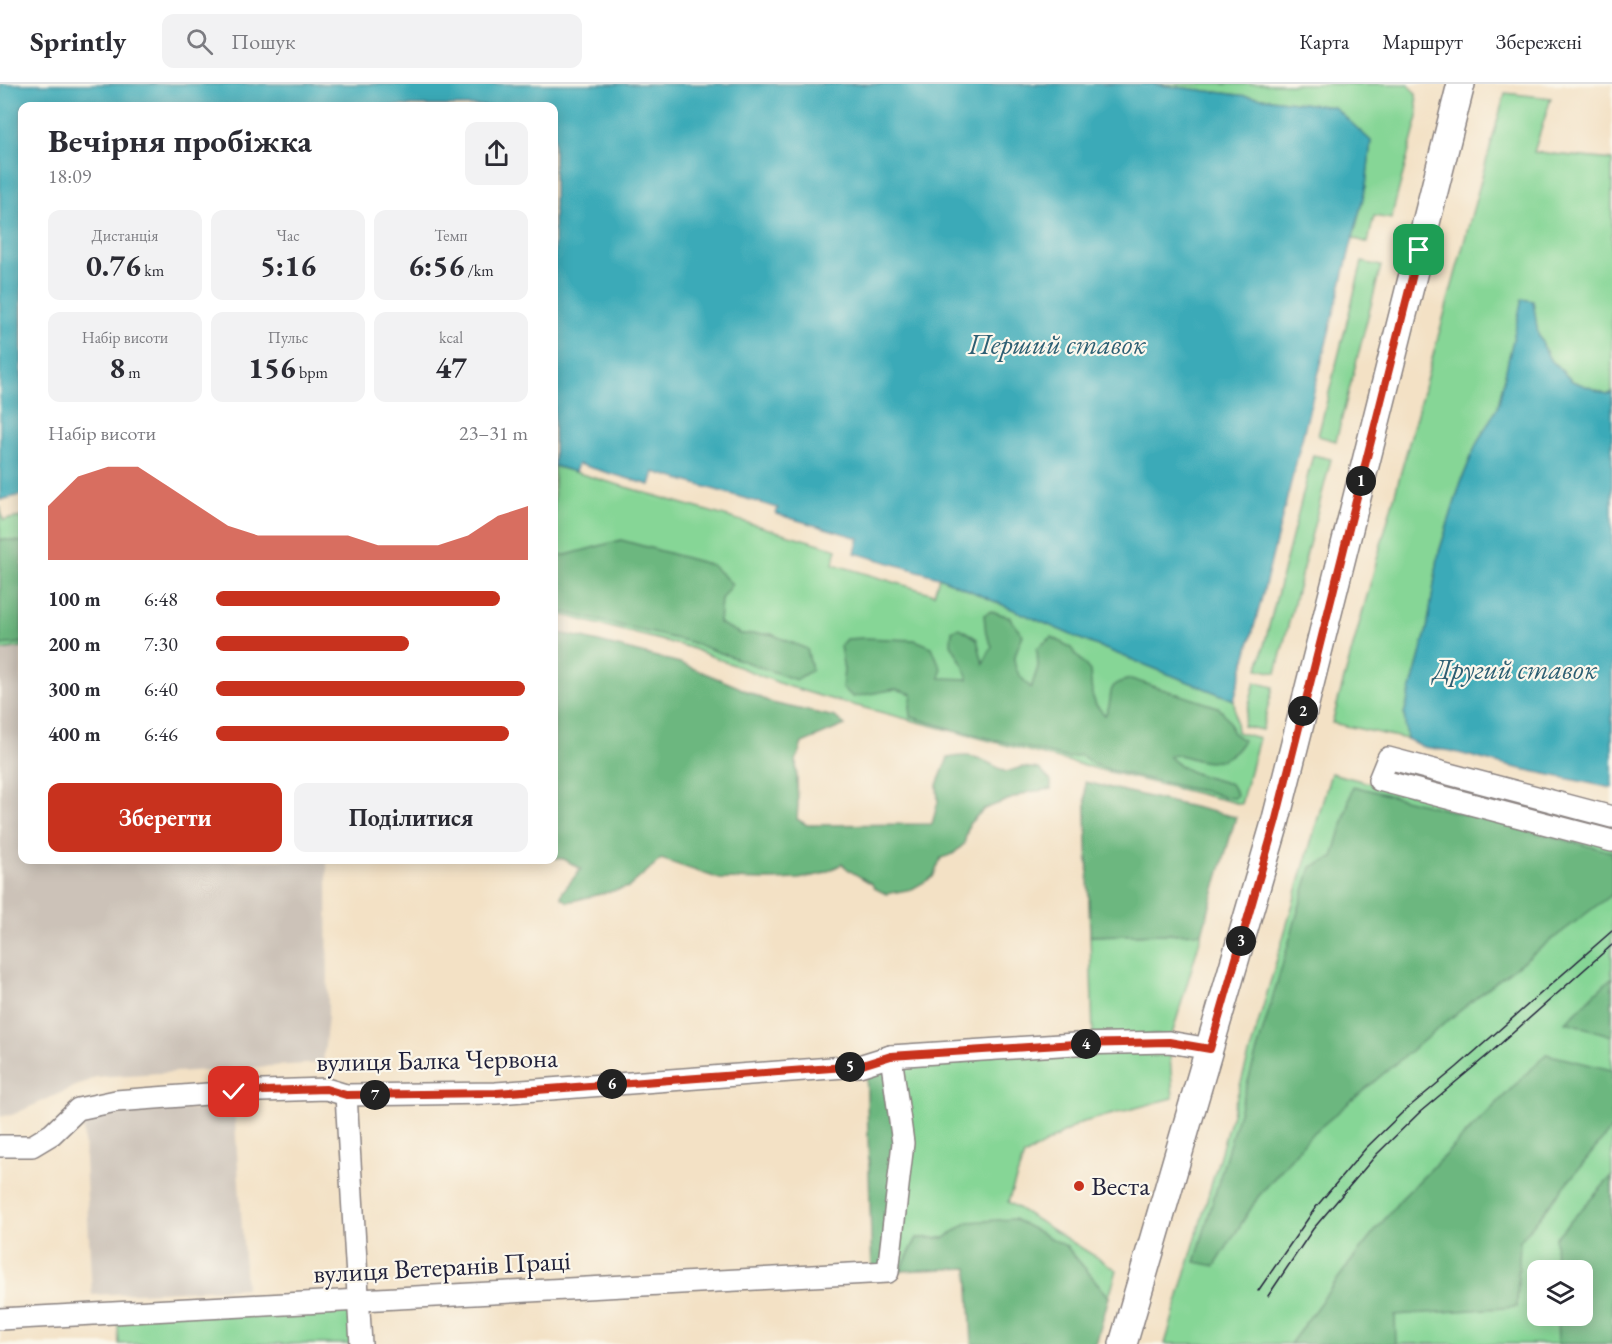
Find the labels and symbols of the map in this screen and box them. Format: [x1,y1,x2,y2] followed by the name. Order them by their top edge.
[1393,224,1444,275] pin
[967,326,1146,362] water label: Перший ставок
[1346,466,1376,496] pin: 1
[1431,651,1598,687] water label: Другий ставок
[1288,696,1318,726] pin: 2
[1226,926,1256,956] pin: 3
[1071,1029,1101,1059] pin: 4
[316,1040,558,1079] street label: вулиця Балка Червона
[835,1052,865,1082] pin: 5
[208,1066,259,1117] pin
[597,1069,627,1099] pin: 6
[360,1080,390,1110] pin: 7
[1091,1168,1150,1203] place label: Веста
[1072,1179,1086,1193] marker: Веста
[312,1242,572,1291] street label: вулиця Ветеранів Праці

